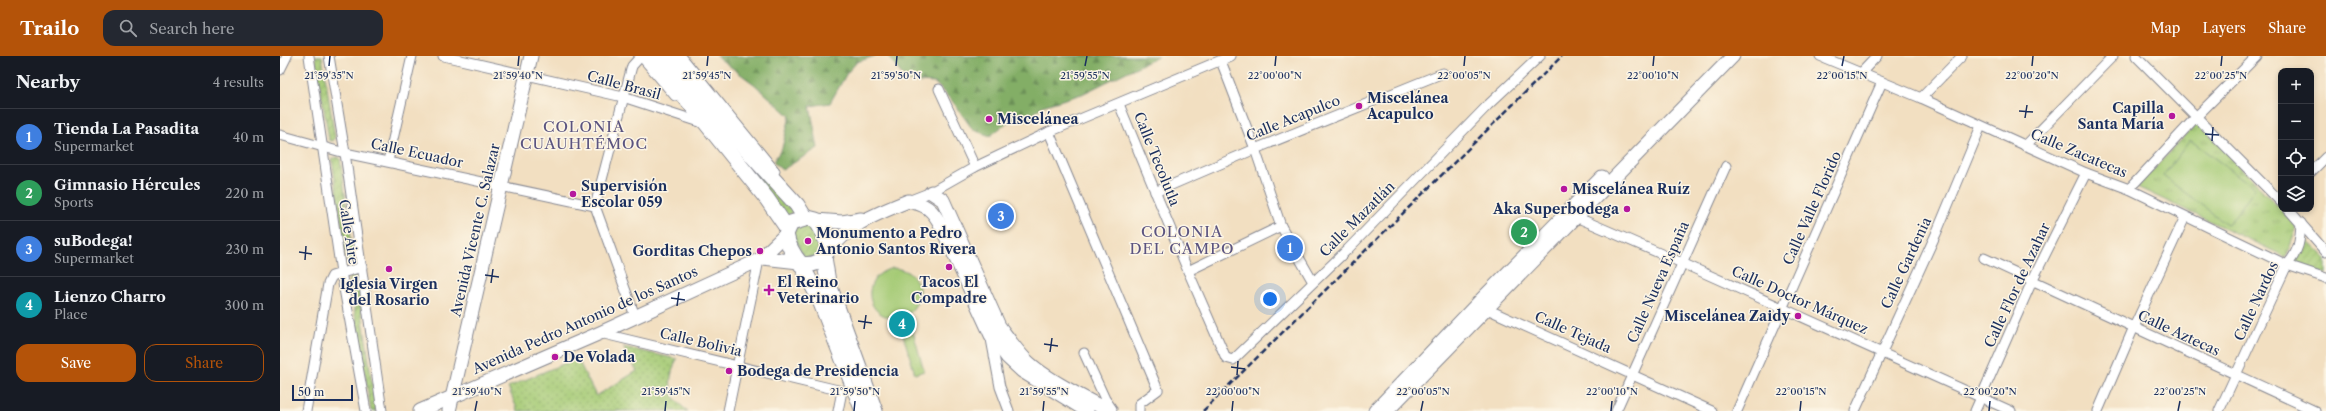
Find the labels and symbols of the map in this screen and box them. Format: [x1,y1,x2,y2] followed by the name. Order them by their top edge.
[585,67,663,103] street label: Calle Brasil
[304,69,354,82] text: 21°59'35"N
[493,69,543,82] text: 21°59'40"N
[682,69,732,82] text: 21°59'45"N
[871,69,921,82] text: 21°59'50"N
[1060,69,1110,82] text: 21°59'55"N
[1248,69,1302,82] text: 22°00'00"N
[1437,69,1491,82] text: 22°00'05"N
[1627,69,1679,82] text: 22°00'10"N
[1816,69,1868,82] text: 22°00'15"N
[2005,69,2059,82] text: 22°00'20"N
[2195,69,2247,82] text: 22°00'25"N
[1366,89,1449,123] place label: Miscelánea Acapulco
[1243,91,1343,145] street label: Calle Acapulco
[2078,99,2165,133] place label: Capilla Santa María
[1354,101,1364,111] marker: Miscelánea Acapulco
[1130,109,1184,209] street label: Calle Tecolutla
[997,110,1079,128] place label: Miscelánea
[2167,111,2177,121] marker: Capilla Santa María
[984,114,994,124] marker: Miscelánea
[520,117,648,153] district label: COLONIA CUAUHTÉMOC
[2028,125,2130,181] street label: Calle Zacatecas
[369,134,465,172] street label: Calle Ecuador
[446,142,504,319] street label: Avenida Vicente C. Salazar
[1779,148,1845,268] street label: Calle Valle Florido
[581,177,668,211] place label: Supervisión Escolar 059
[1316,177,1399,260] street label: Calle Mazatlán
[1572,180,1690,198] place label: Miscelánea Ruíz
[1559,184,1569,194] marker: Miscelánea Ruíz
[568,189,578,199] marker: Supervisión Escolar 059
[335,198,363,266] street label: Calle Aire
[1492,200,1620,218] place label: Aka Superbodega
[988,201,1014,231] pin: 3
[1622,204,1632,214] marker: Aka Superbodega
[1877,214,1935,312] street label: Calle Gardenia
[1511,217,1537,247] pin: 2
[1623,218,1693,346] street label: Calle Nueva España
[1980,220,2054,350] street label: Calle Flor de Azahar
[1130,222,1234,258] district label: COLONIA DEL CAMPO
[815,224,977,258] place label: Monumento a Pedro Antonio Santos Rivera
[1277,233,1303,263] pin: 1
[803,236,813,246] marker: Monumento a Pedro Antonio Santos Rivera
[633,242,752,260] place label: Gorditas Chepos
[755,246,765,256] marker: Gorditas Chepos
[2230,258,2282,344] street label: Calle Nardos
[469,262,700,378] street label: Avenida Pedro Antonio de los Santos
[944,262,954,272] marker: Tacos El Compadre
[1729,262,1871,338] street label: Calle Doctor Márquez
[384,264,394,274] marker: Iglesia Virgen del Rosario
[776,273,859,307] place label: El Reino Veterinario
[911,273,987,307] place label: Tacos El Compadre
[340,275,438,309] place label: Iglesia Virgen del Rosario
[764,285,774,295] marker: El Reino Veterinario
[1260,289,1280,309] your location
[2135,306,2223,360] street label: Calle Aztecas
[1532,307,1615,357] street label: Calle Tejada
[1664,307,1790,325] place label: Miscelánea Zaidy
[889,309,915,339] pin: 4
[1793,311,1803,321] marker: Miscelánea Zaidy
[658,324,745,360] street label: Calle Bolivia
[563,348,636,366] place label: De Volada
[550,352,560,362] marker: De Volada
[737,362,900,380] place label: Bodega de Presidencia
[724,366,734,376] marker: Bodega de Presidencia
[292,383,353,402] scale bar
[452,385,502,398] text: 21°59'40"N
[641,385,691,398] text: 21°59'45"N
[830,385,880,398] text: 21°59'50"N
[1019,385,1069,398] text: 21°59'55"N
[1206,385,1260,398] text: 22°00'00"N
[1396,385,1450,398] text: 22°00'05"N
[1586,385,1638,398] text: 22°00'10"N
[1775,385,1827,398] text: 22°00'15"N
[1963,385,2017,398] text: 22°00'20"N
[2154,385,2206,398] text: 22°00'25"N

